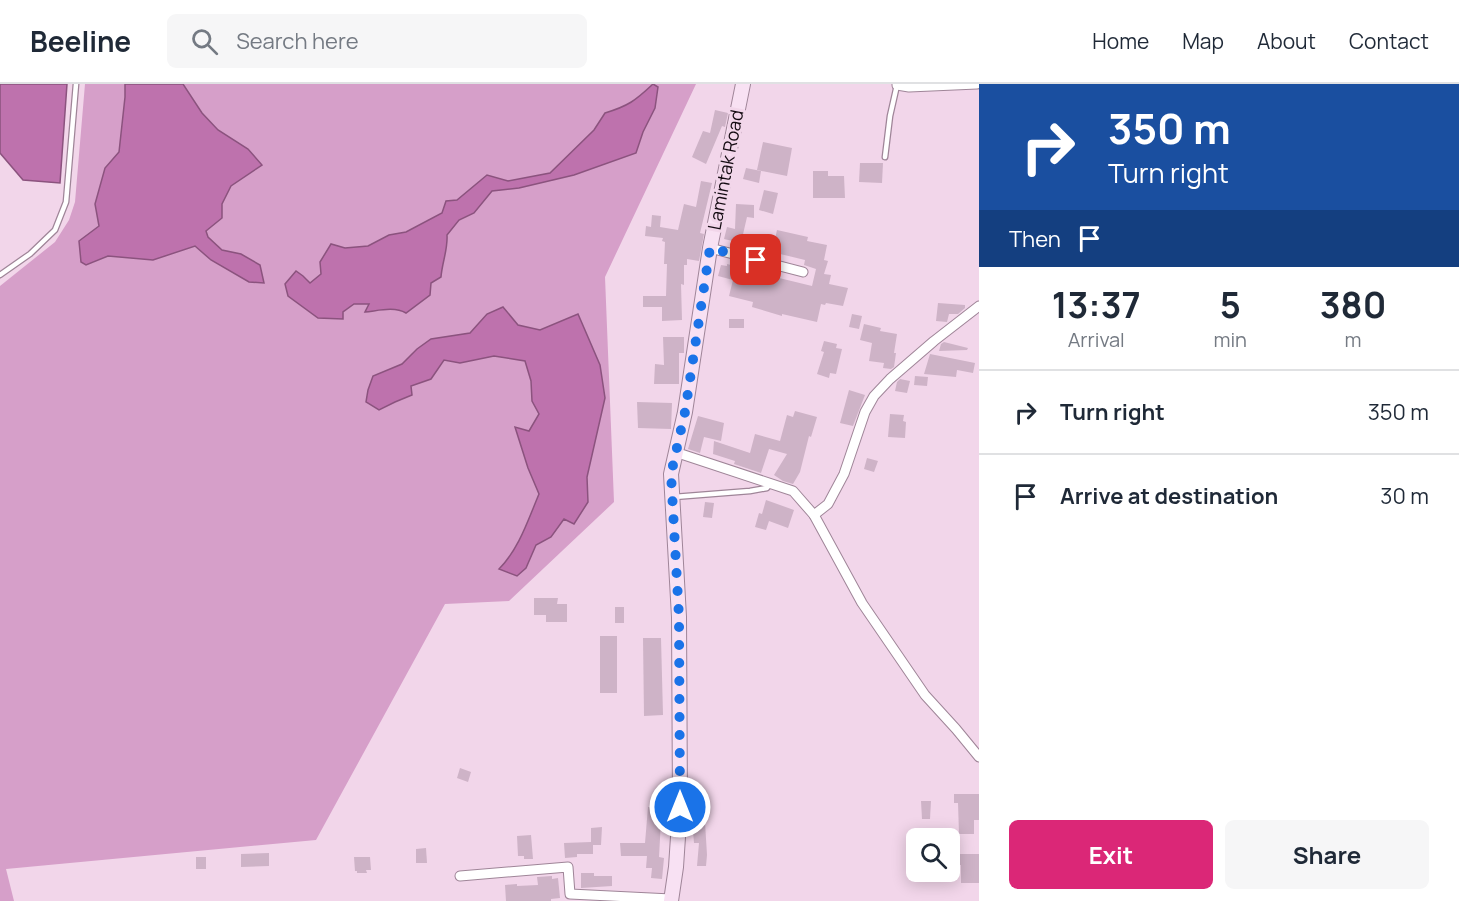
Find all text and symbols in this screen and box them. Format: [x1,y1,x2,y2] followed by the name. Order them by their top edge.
[167,14,587,68] search box
[30,22,131,60] text: Beeline
[188,25,221,58] icon: search
[236,26,359,56] text: Search here
[1092,27,1149,55] text: Home
[1182,27,1224,55] text: Map
[1257,27,1316,55] text: About
[1349,27,1429,55] text: Contact
[1108,99,1231,157] text: 350 m
[702,108,748,232] street label: Lamintak Road
[1009,108,1087,186] icon: right
[1108,154,1229,191] text: Turn right
[1073,222,1106,255] icon: arrive
[1009,224,1061,254] text: Then
[730,234,781,285] pin
[739,243,772,276] icon: arrive
[1052,280,1141,329] text: 13:37
[1220,280,1241,329] text: 5
[1320,280,1386,329] text: 380
[1068,326,1125,353] text: Arrival
[1213,326,1247,353] text: min
[1345,326,1361,353] text: m
[1009,396,1042,429] icon: right
[1060,397,1165,427] text: Turn right
[1368,397,1429,427] text: 350 m
[1009,480,1042,513] icon: arrive
[1060,481,1278,511] text: Arrive at destination
[1380,481,1429,511] text: 30 m
[648,775,712,839] position arrow
[1009,820,1213,889] button: Exit
[1225,820,1429,889] button: Share
[906,828,960,882] map controls
[906,828,960,882] button: search

